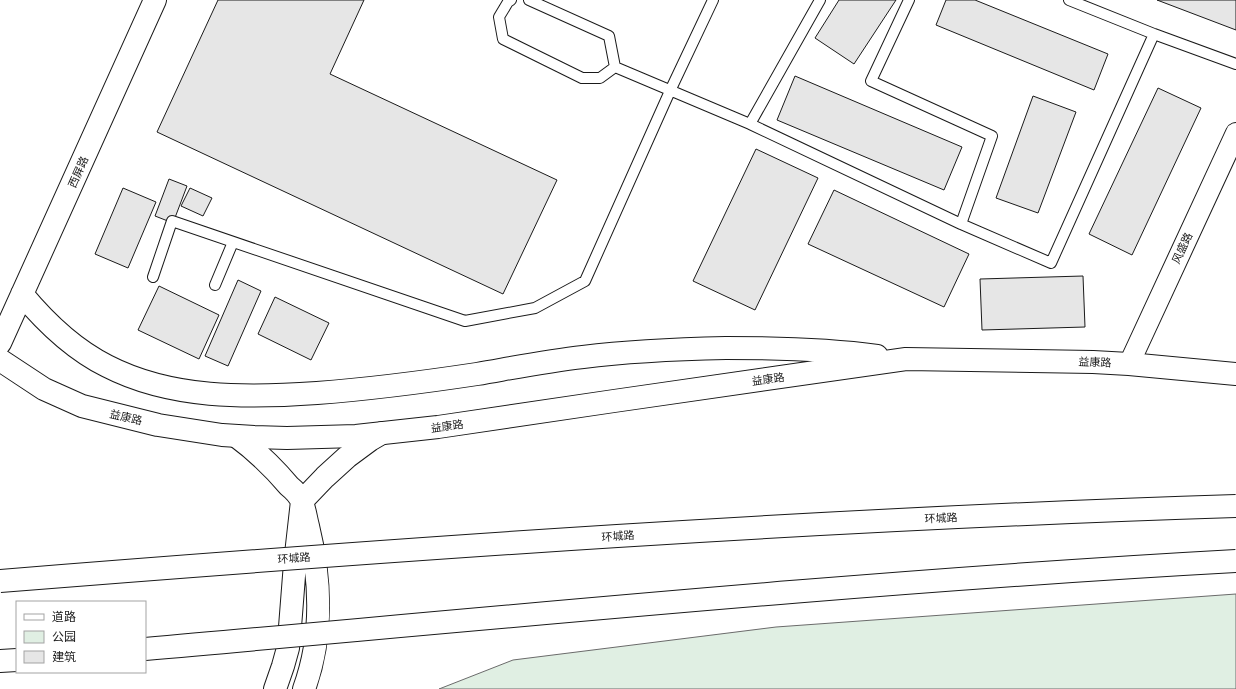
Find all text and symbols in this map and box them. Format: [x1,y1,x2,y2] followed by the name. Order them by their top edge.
[66,154,90,190] street label: 西屏路
[1170,231,1194,265] street label: 风盛路
[1078,355,1112,369] street label: 益康路
[751,371,785,387] street label: 益康路
[109,407,143,427] street label: 益康路
[430,418,464,434] street label: 益康路
[924,511,958,525] street label: 环城路
[601,529,635,543] street label: 环城路
[277,551,311,565] street label: 环城路
[16,601,146,673] legend
[52,610,76,624] text: 道路
[52,630,76,644] text: 公园
[52,650,76,664] text: 建筑

